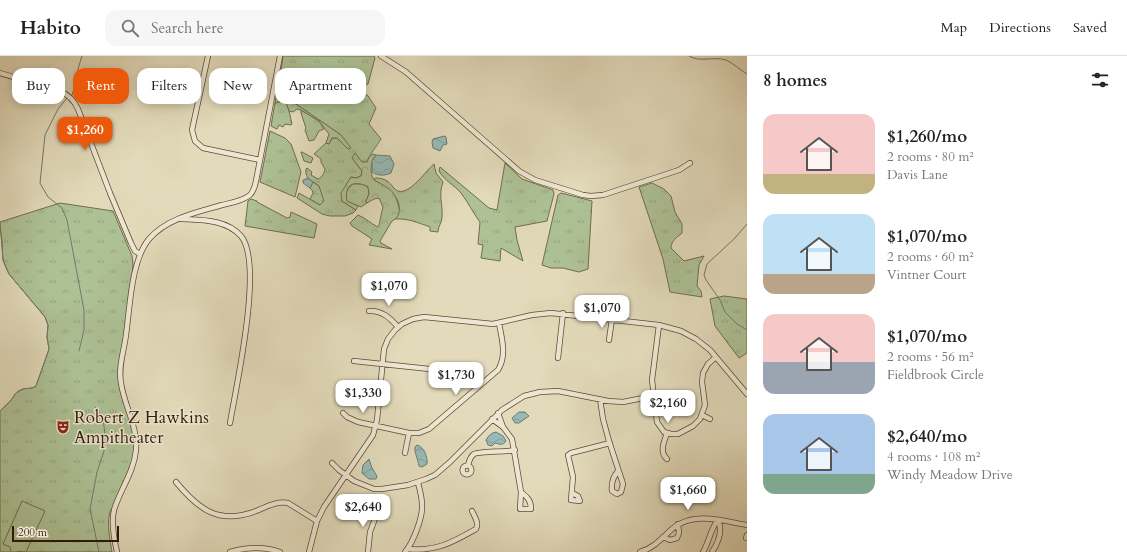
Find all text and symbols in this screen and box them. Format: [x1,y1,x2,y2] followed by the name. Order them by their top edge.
[105,10,385,46] search box
[20,15,81,41] text: Habito
[119,17,141,39] icon: search
[151,18,224,38] text: Search here
[941,18,967,37] text: Map
[989,18,1051,37] text: Directions
[1073,18,1107,37] text: Saved
[12,68,65,104] chip: Buy
[73,68,129,104] chip: Rent
[137,68,201,104] chip: Filters
[209,68,267,104] chip: New
[275,68,366,104] chip: Apartment
[763,69,827,92] text: 8 homes
[1089,69,1111,91] icon: filters
[52,117,118,151] pin: $1,260
[66,121,104,139] text: $1,260
[887,125,967,148] text: $1,260/mo
[795,130,843,178] icon: home
[887,148,974,166] text: 2 rooms · 80 m²
[887,166,948,184] text: Davis Lane
[887,225,967,248] text: $1,070/mo
[795,230,843,278] icon: home
[887,248,974,266] text: 2 rooms · 60 m²
[887,266,966,284] text: Vintner Court
[356,273,422,307] pin: $1,070
[370,277,408,295] text: $1,070
[569,295,635,329] pin: $1,070
[583,299,621,317] text: $1,070
[887,325,967,348] text: $1,070/mo
[795,330,843,378] icon: home
[887,348,974,366] text: 2 rooms · 56 m²
[423,362,489,396] pin: $1,730
[437,366,475,384] text: $1,730
[887,366,984,384] text: Fieldbrook Circle
[330,380,396,414] pin: $1,330
[344,384,382,402] text: $1,330
[635,390,701,424] pin: $2,160
[649,394,687,412] text: $2,160
[74,406,209,449] place label: Robert Z Hawkins Ampitheater
[55,419,71,435] theatre icon: Robert Z Hawkins Ampitheater
[887,425,967,448] text: $2,640/mo
[795,430,843,478] icon: home
[887,448,980,466] text: 4 rooms · 108 m²
[887,466,1013,484] text: Windy Meadow Drive
[655,477,721,511] pin: $1,660
[669,481,707,499] text: $1,660
[330,494,396,528] pin: $2,640
[344,498,382,516] text: $2,640
[12,524,119,543] scale bar
[18,525,47,540] text: 200 m

